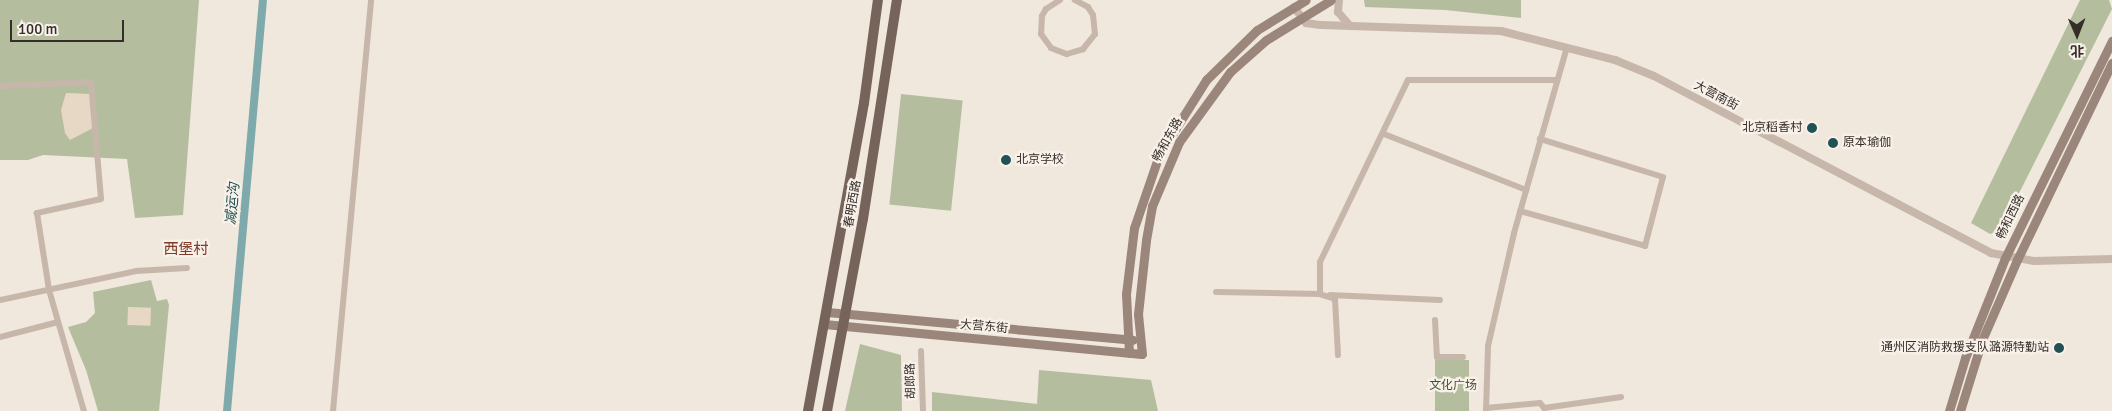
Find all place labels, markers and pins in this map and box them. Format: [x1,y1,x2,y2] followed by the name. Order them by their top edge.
[1742,121,1802,135] place label: 北京稻香村
[1806,122,1818,134] marker: 北京稻香村
[1843,136,1891,150] place label: 原本瑜伽
[1827,137,1839,149] marker: 原本瑜伽
[1016,153,1064,167] place label: 北京学校
[1000,154,1012,166] marker: 北京学校
[1881,341,2049,355] place label: 通州区消防救援支队潞源特勤站
[2053,342,2065,354] marker: 通州区消防救援支队潞源特勤站

